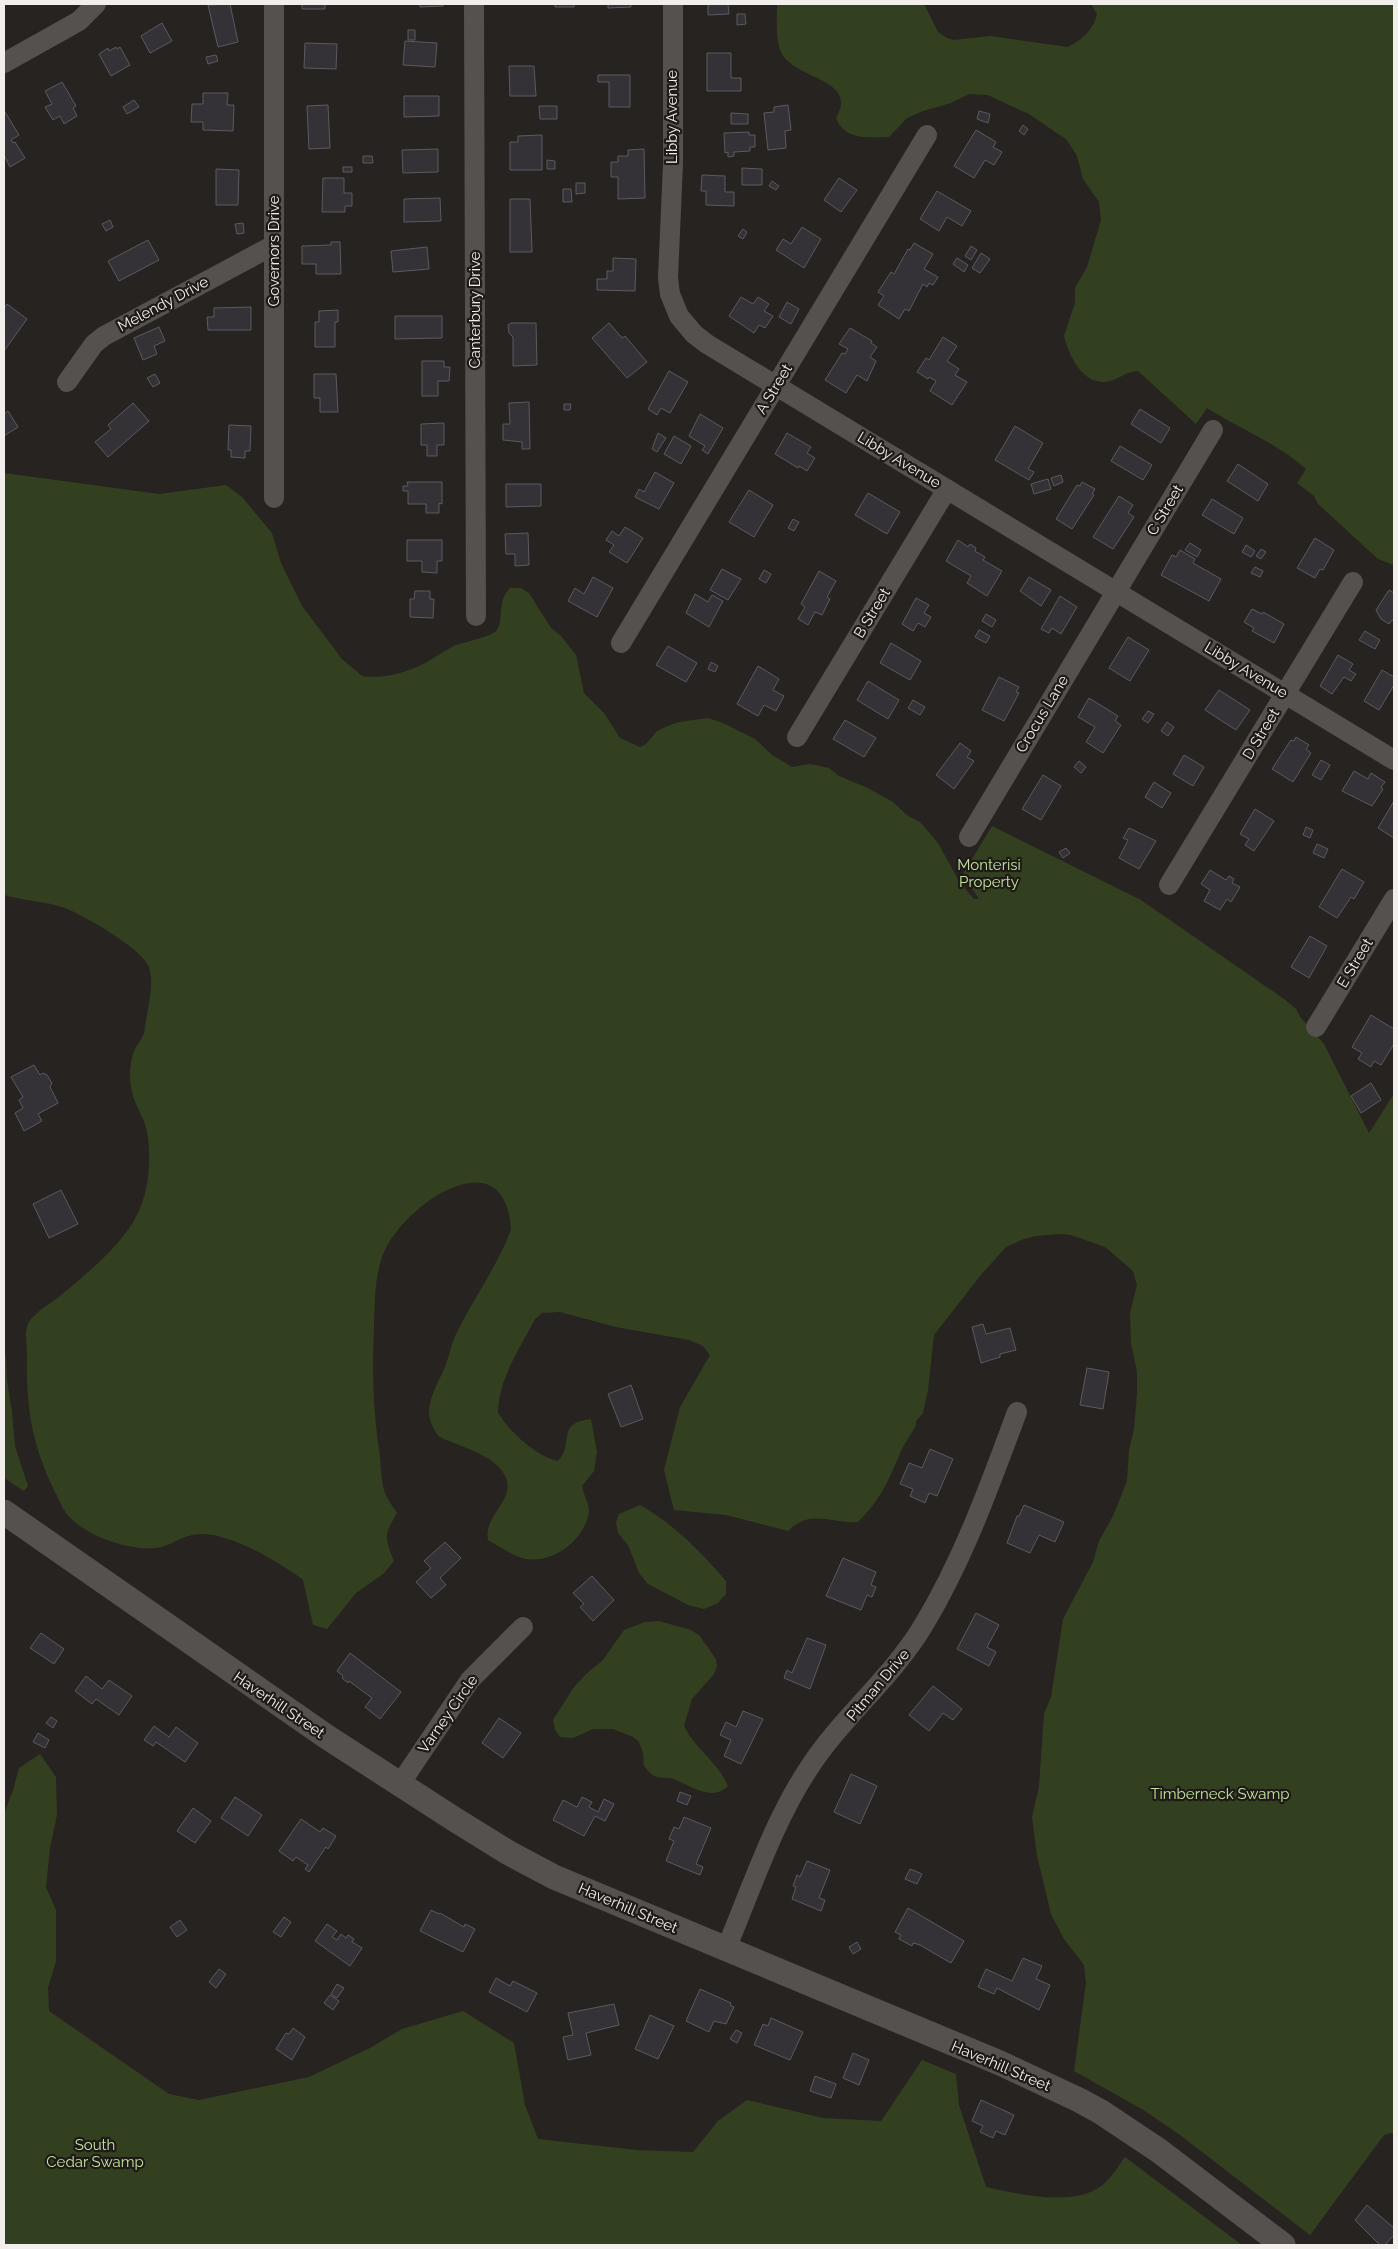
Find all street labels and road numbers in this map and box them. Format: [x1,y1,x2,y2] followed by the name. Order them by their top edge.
[663,70,681,164] street label: Libby Avenue
[265,195,283,306] street label: Governors Drive
[466,251,484,368] street label: Canterbury Drive
[115,272,212,335] street label: Melendy Drive
[752,361,796,417] street label: A Street
[854,428,944,492] street label: Libby Avenue
[1143,481,1187,539] street label: C Street
[850,585,894,641] street label: B Street
[1201,638,1291,702] street label: Libby Avenue
[1012,672,1072,756] street label: Crocus Lane
[1239,705,1283,763] street label: D Street
[1333,935,1377,991] street label: E Street
[843,1645,913,1724] street label: Pitman Drive
[230,1668,328,1742] street label: Haverhill Street
[414,1671,482,1757] street label: Varney Circle
[576,1879,680,1937] street label: Haverhill Street
[949,2037,1053,2095] street label: Haverhill Street

